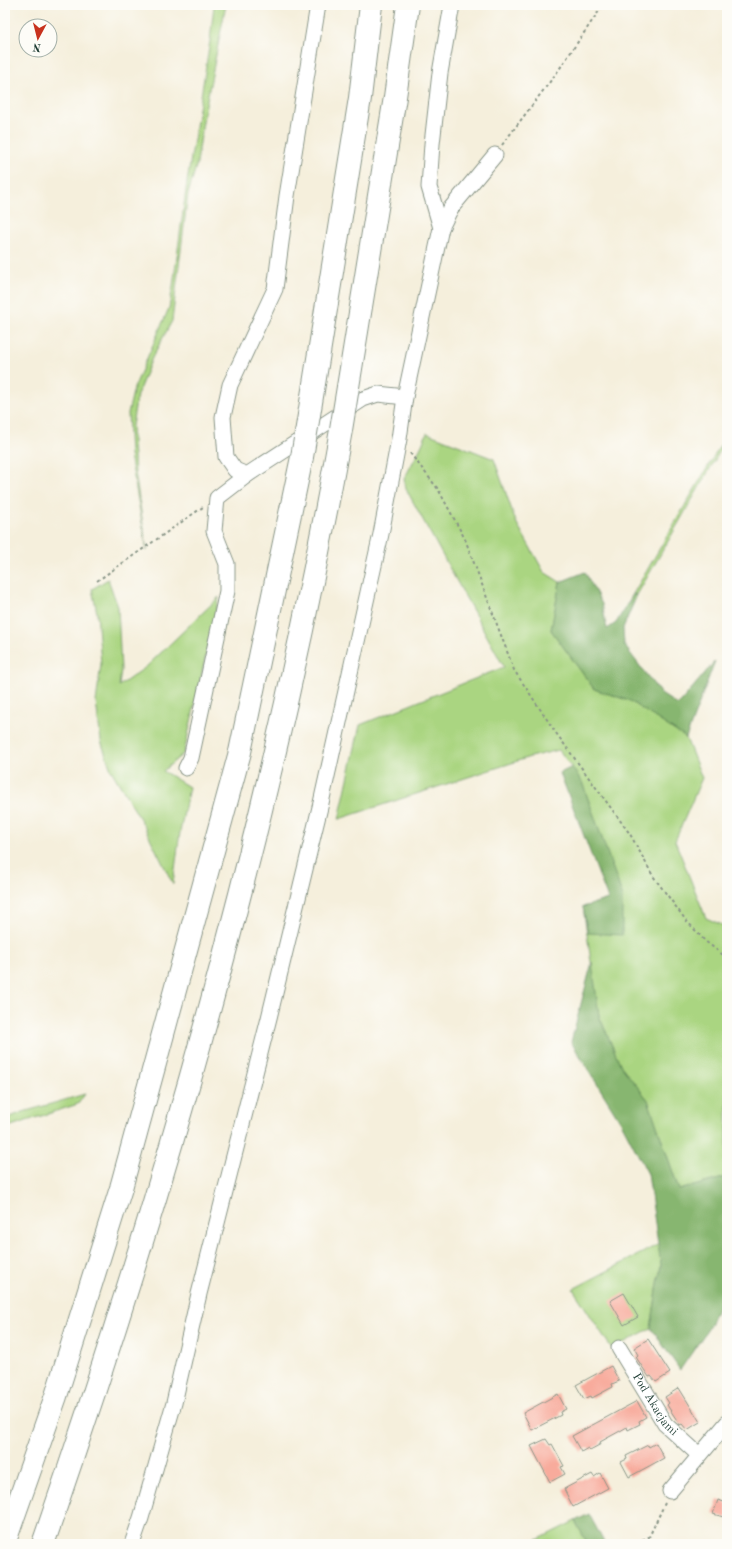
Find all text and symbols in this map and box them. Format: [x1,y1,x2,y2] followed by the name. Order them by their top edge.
[18,18,58,58] north arrow
[32,40,42,52] text: N
[630,1371,680,1438] street label: Pod Akacjami

